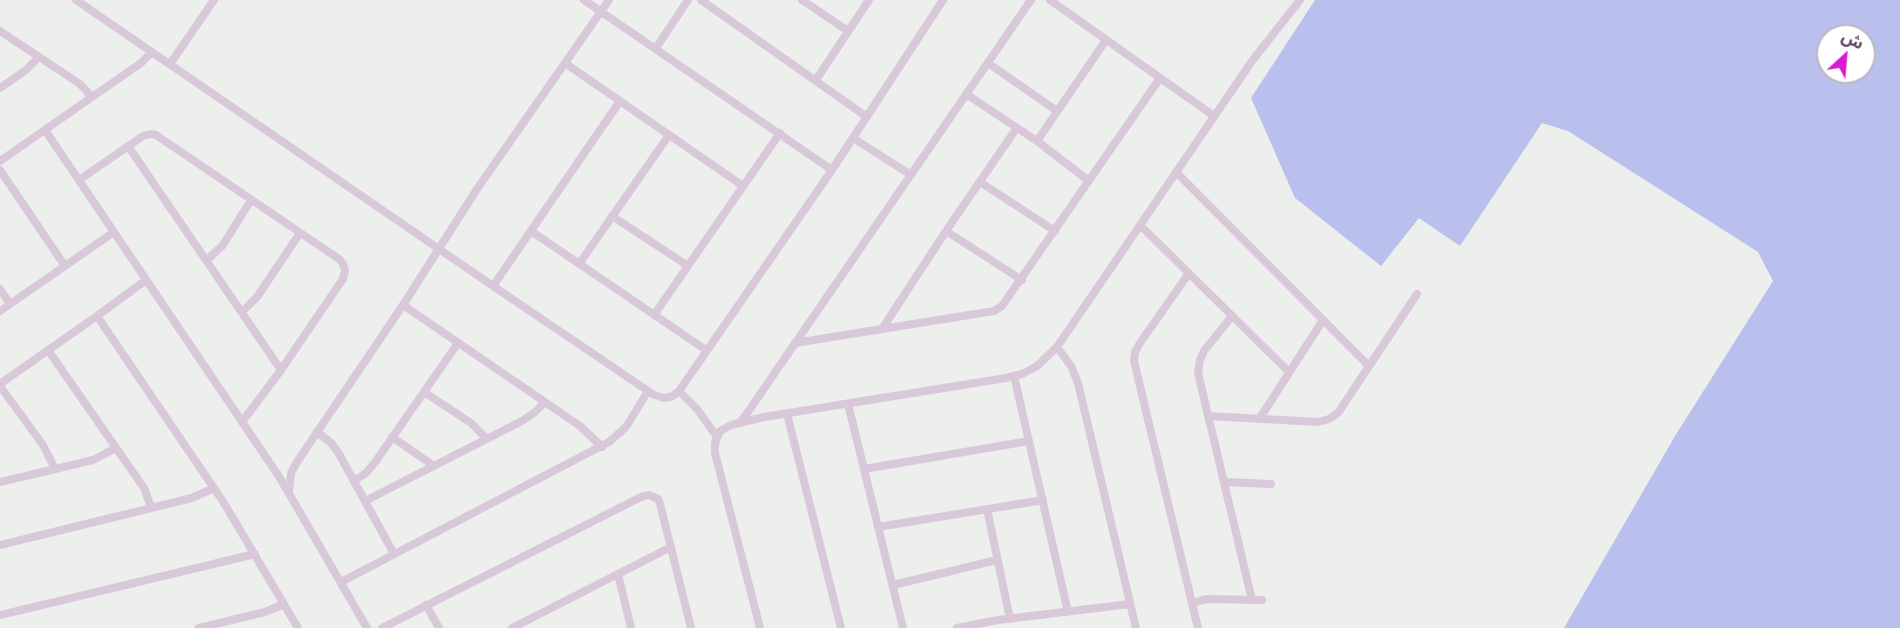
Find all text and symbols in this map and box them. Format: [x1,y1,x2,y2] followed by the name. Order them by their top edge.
[1816,24,1876,84] north arrow
[1839,26,1867,53] text: ش

